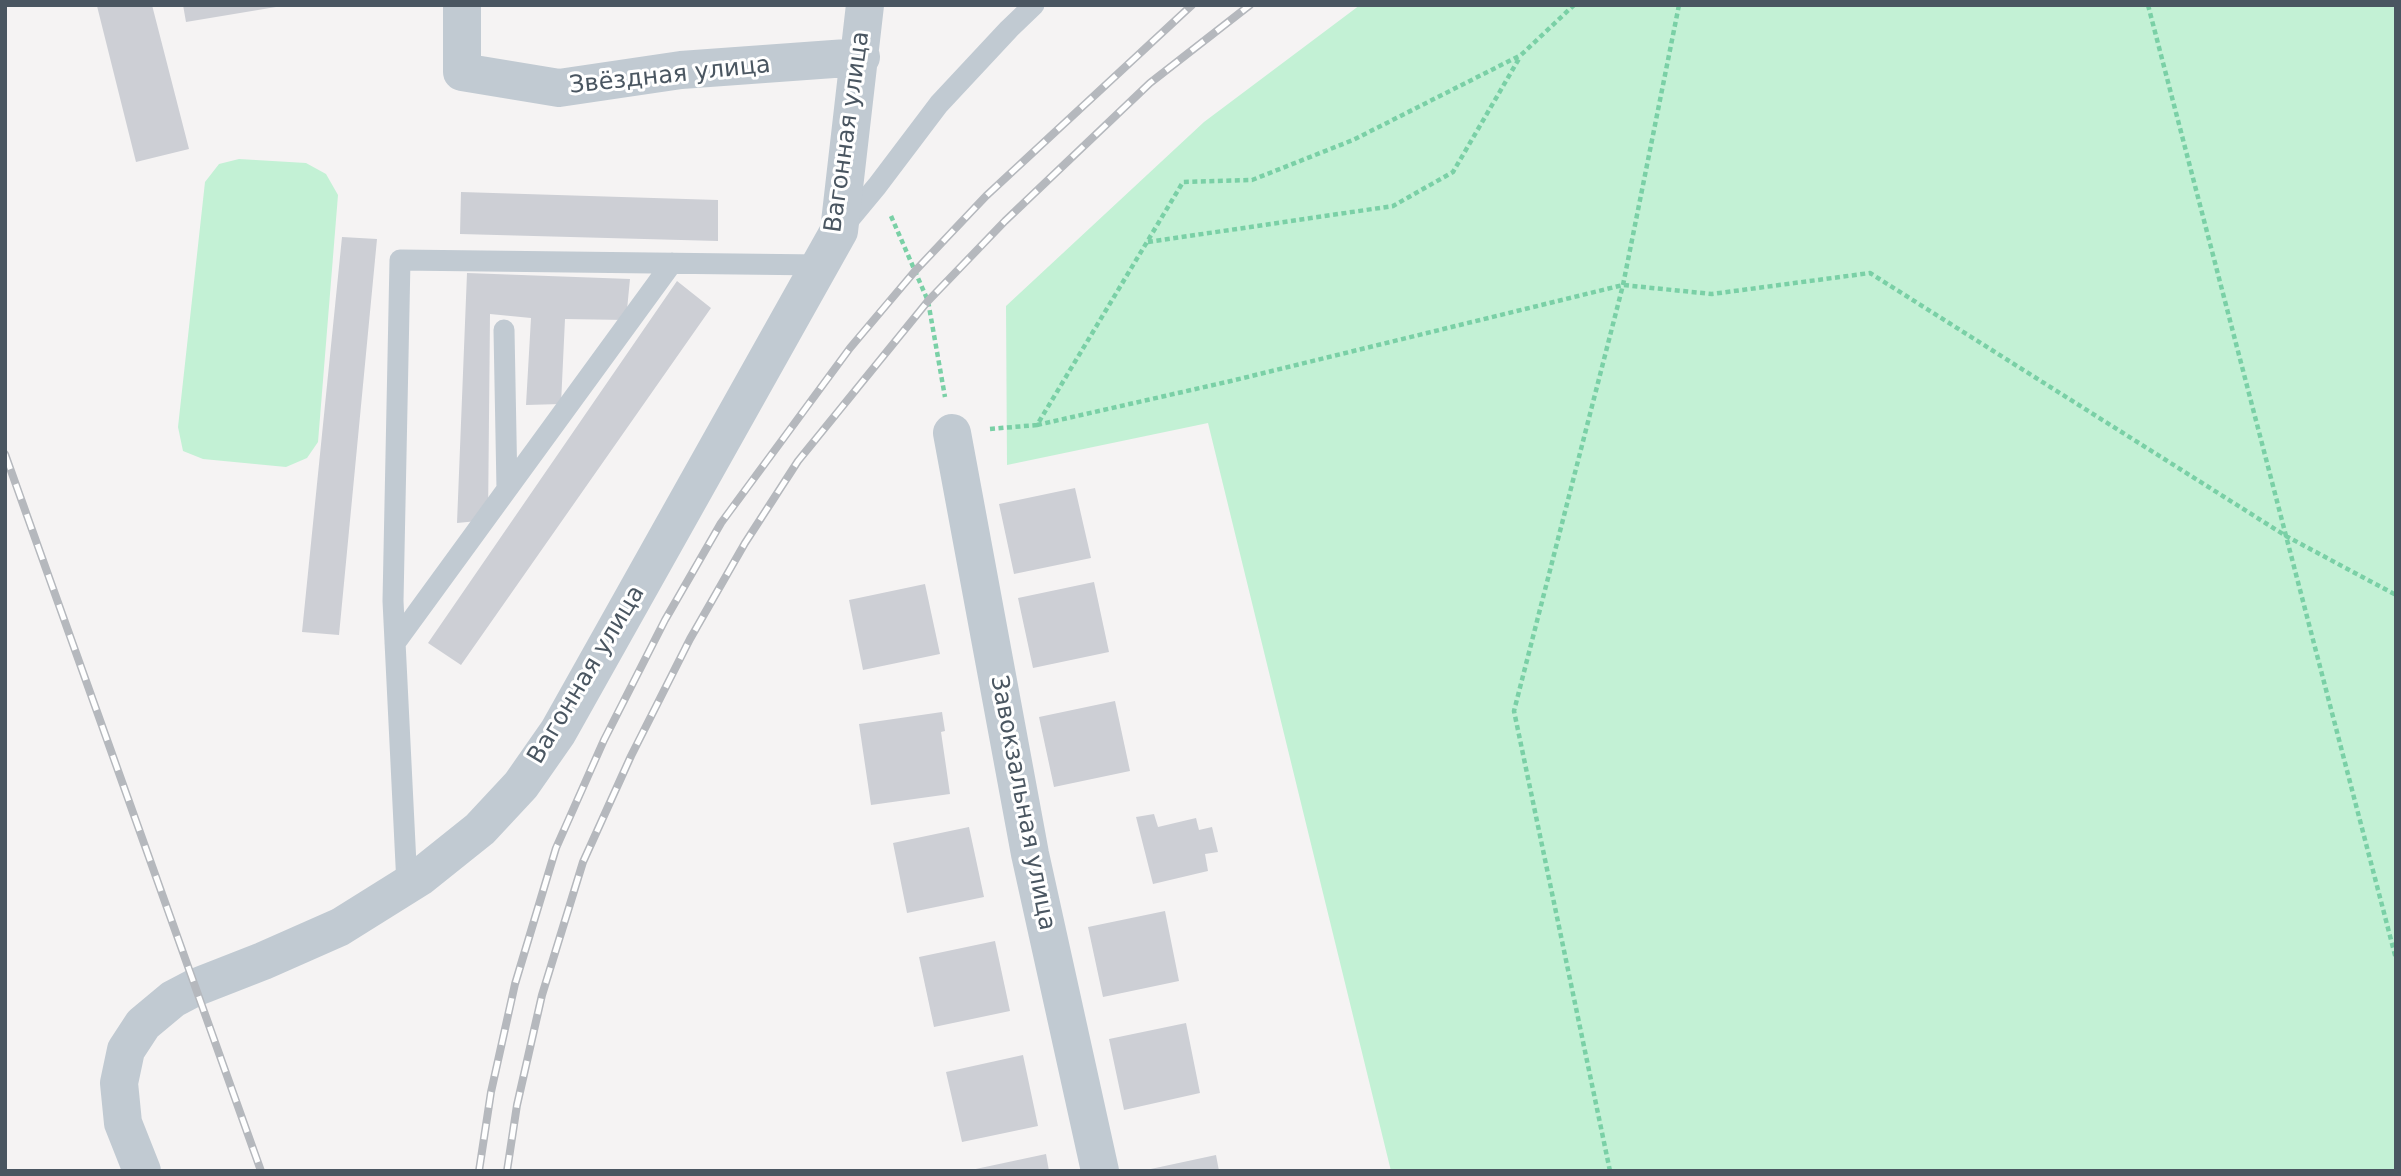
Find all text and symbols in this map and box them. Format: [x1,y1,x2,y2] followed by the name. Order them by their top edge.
[820,30,876,234] street label: Вагонная улица
[568,51,772,101] street label: Звёздная улица
[522,581,652,769] street label: Вагонная улица
[983,673,1061,933] street label: Завокзальная улица

